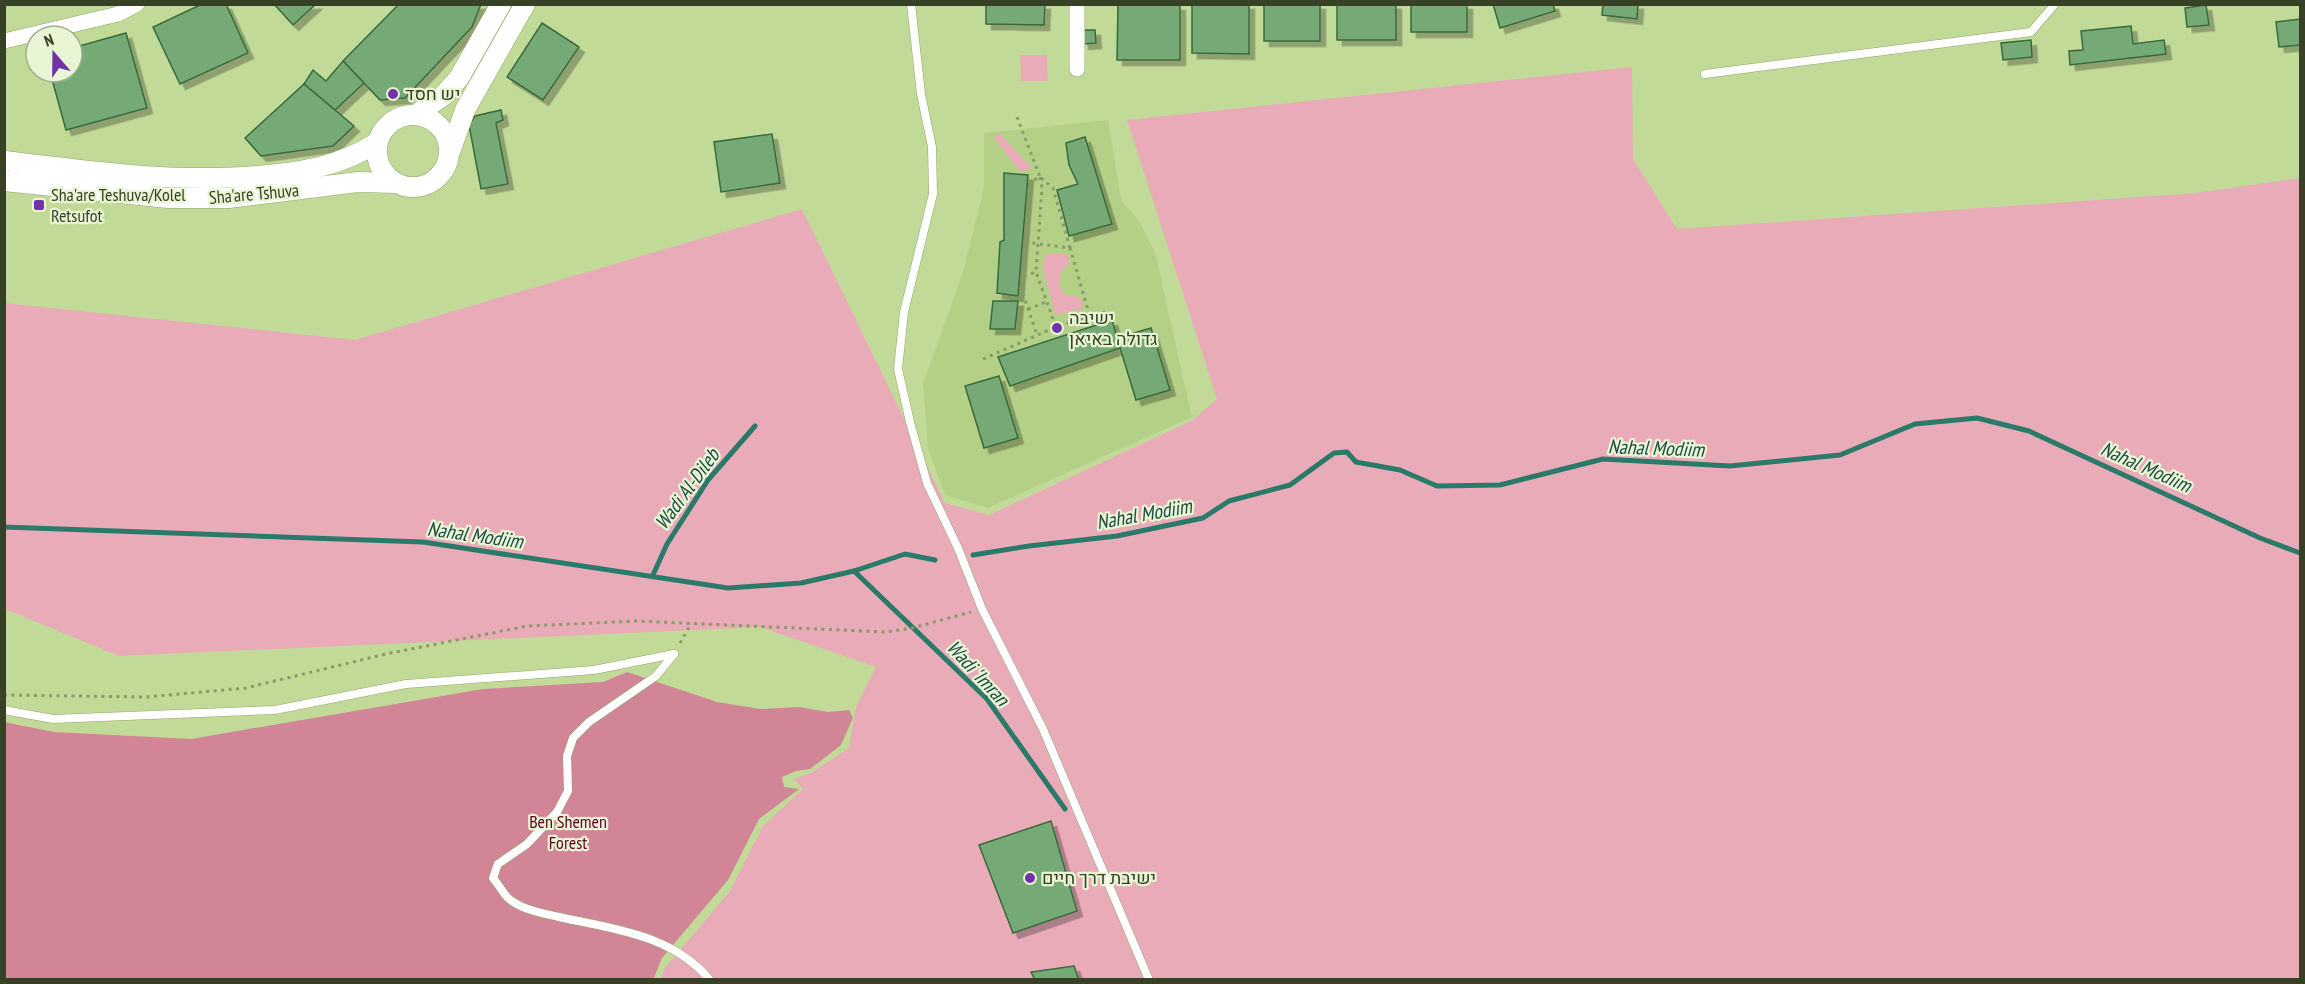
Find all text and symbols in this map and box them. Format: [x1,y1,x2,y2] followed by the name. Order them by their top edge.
[24,24,84,84] north arrow
[41,29,56,51] text: N
[405,82,460,105] place label: יש חסד
[386,87,400,101] marker: יש חסד
[208,178,300,209] street label: Sha'are Tshuva
[51,183,186,227] place label: Sha'are Teshuva/Kolel Retsufot
[32,198,46,212] marker: Sha'are Teshuva/Kolel Retsufot
[1069,306,1158,350] place label: ישיבה גדולה באיאן
[1050,321,1064,335] marker: ישיבה גדולה באיאן
[1607,433,1706,463] water label: Nahal Modiim
[2097,436,2196,499] water label: Nahal Modiim
[649,442,726,535] water label: Wadi Al-Dileb
[1094,493,1195,535] water label: Nahal Modiim
[426,515,525,555] water label: Nahal Modiim
[941,635,1016,712] water label: Wadi 'Imran
[529,810,607,854] park label: Ben Shemen Forest
[1042,866,1156,889] place label: ישיבת דרך חיים
[1023,871,1037,885] marker: ישיבת דרך חיים

